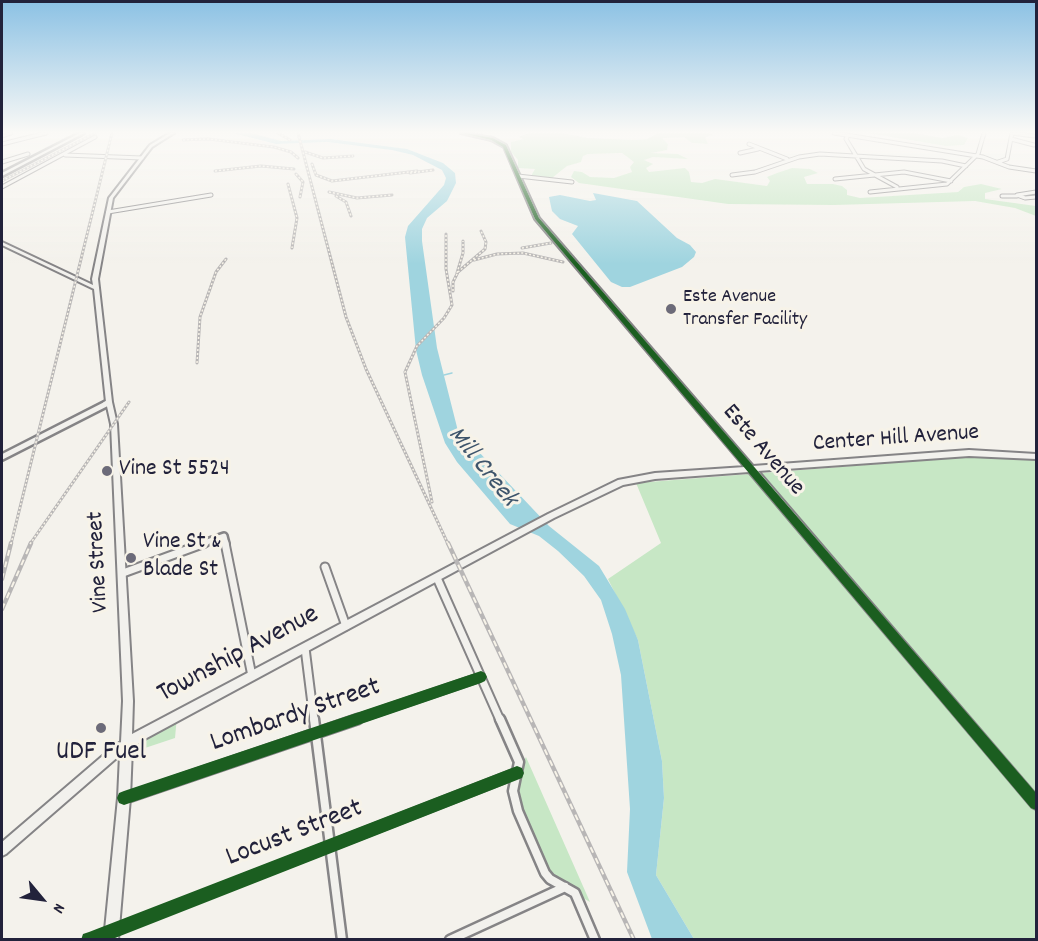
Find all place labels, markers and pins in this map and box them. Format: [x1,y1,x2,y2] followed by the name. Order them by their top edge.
[683,286,807,333] place label: Este Avenue Transfer Facility
[664,302,678,316] marker: Este Avenue Transfer Facility
[119,457,230,485] place label: Vine St 5524
[100,464,114,478] marker: Vine St 5524
[143,530,222,586] place label: Vine St & Blade St
[124,551,138,565] marker: Vine St & Blade St
[94,721,108,735] marker: UDF Fuel
[56,737,146,771] place label: UDF Fuel

